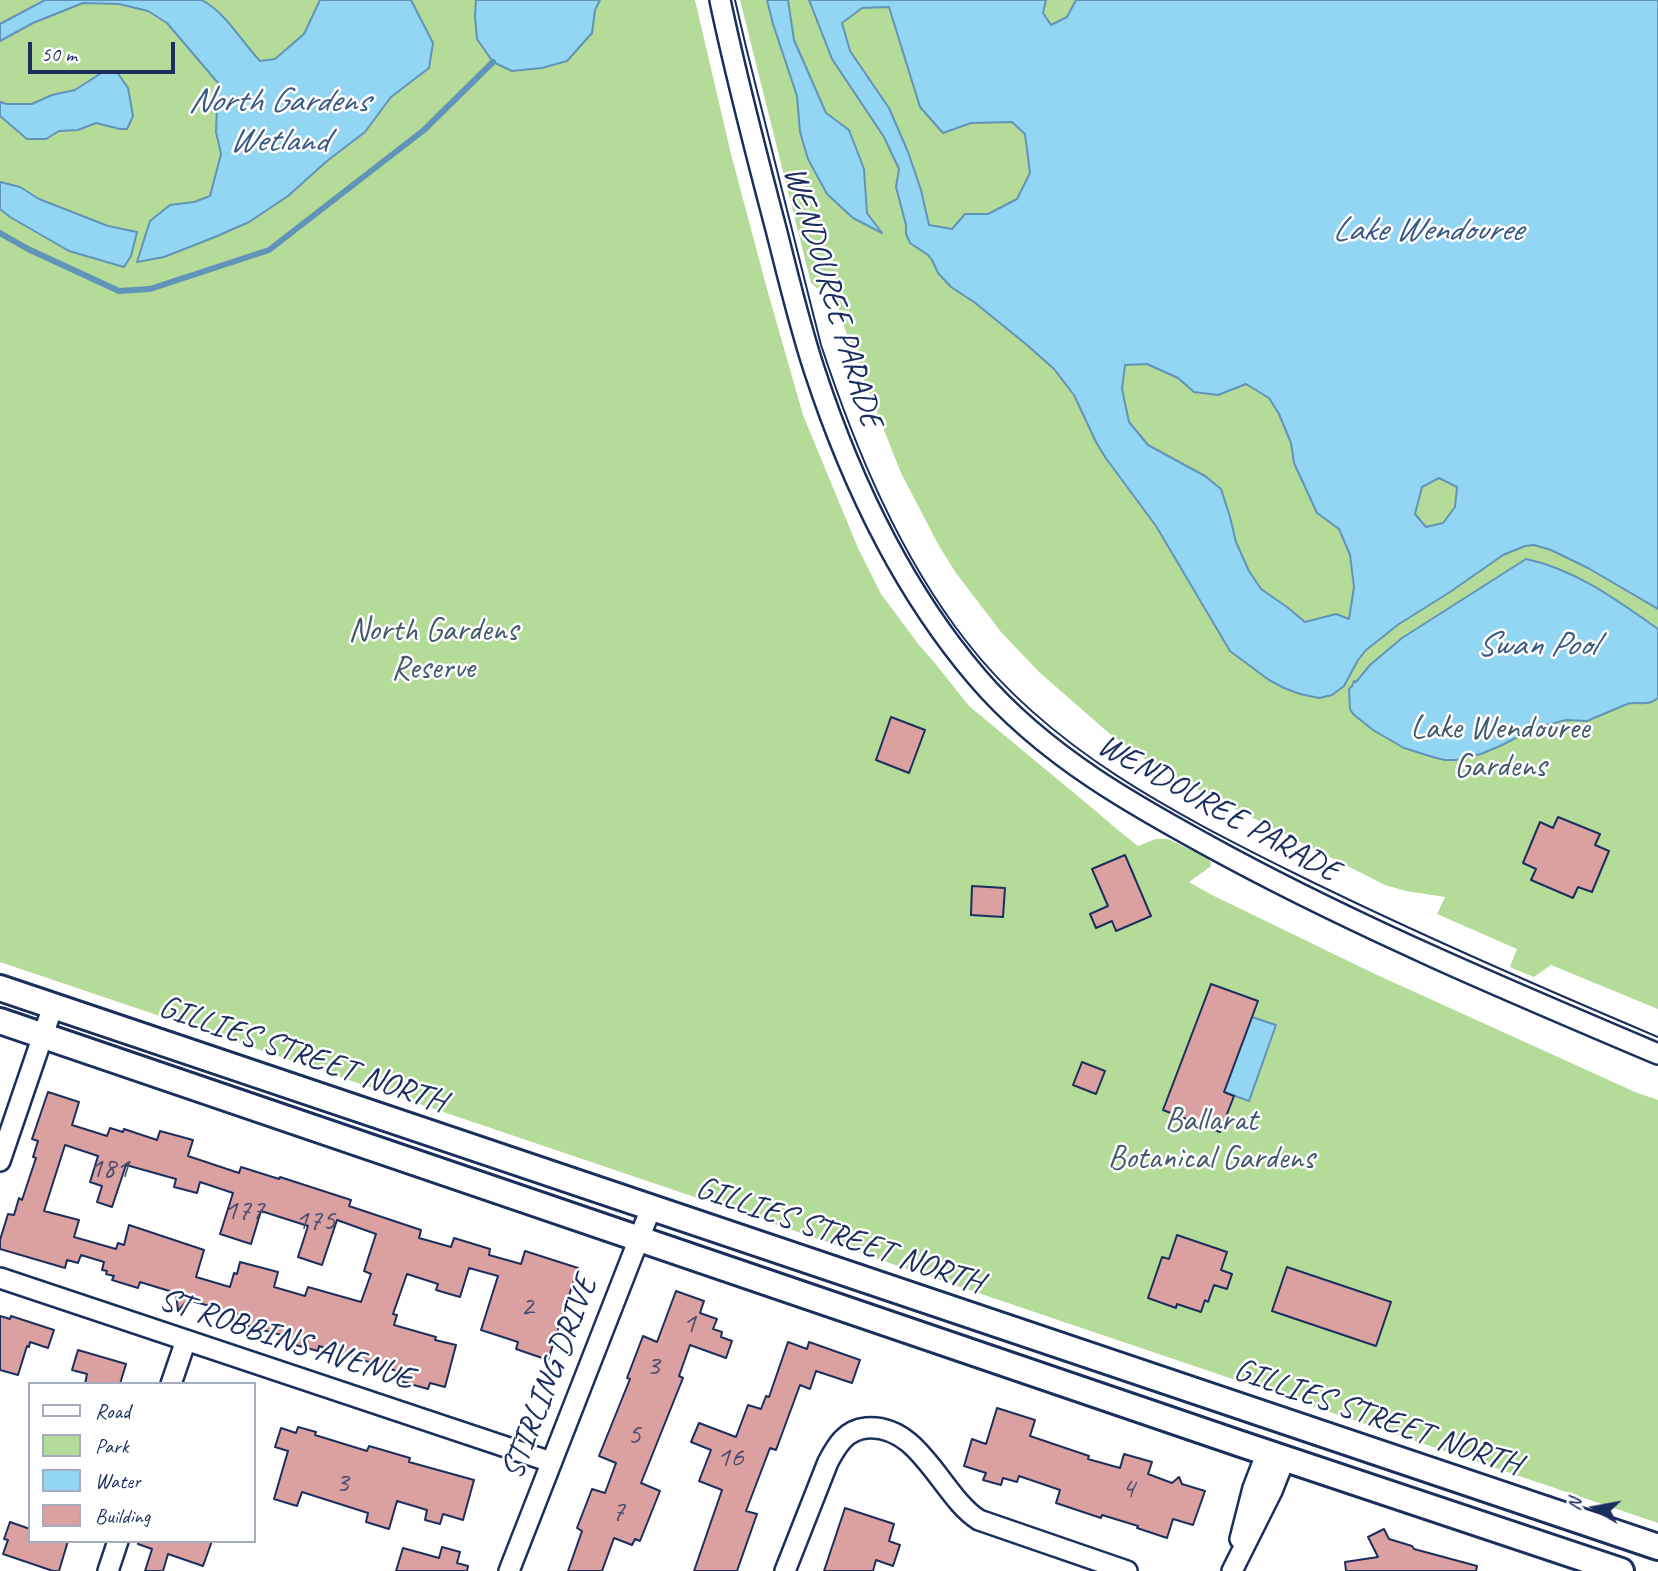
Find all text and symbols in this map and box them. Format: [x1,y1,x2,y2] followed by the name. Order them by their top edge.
[32,28,178,72] scale bar
[41,41,77,67] text: 50 m
[188,81,368,163] water label: North Gardens Wetland
[774,162,890,432] street label: WENDOUREE PARADE
[1332,210,1522,252] water label: Lake Wendouree
[348,611,518,689] park label: North Gardens Reserve
[1476,625,1596,667] water label: Swan Pool
[1410,709,1590,787] park label: Lake Wendouree Gardens
[1090,726,1346,892] street label: WENDOUREE PARADE
[153,987,451,1123] street label: GILLIES STREET NORTH
[1108,1101,1314,1179] park label: Ballarat Botanical Gardens
[89,1151,129,1187] house number: 181
[690,1168,988,1304] street label: GILLIES STREET NORTH
[224,1193,264,1229] house number: 177
[295,1203,335,1239] house number: 175
[493,1271,607,1485] street label: STIRLING DRIVE
[154,1280,418,1400] street label: ST ROBBINS AVENUE
[520,1289,534,1325] house number: 2
[682,1306,696,1342] house number: 1
[646,1348,660,1384] house number: 3
[1228,1350,1526,1486] street label: GILLIES STREET NORTH
[28,1382,256,1543] legend
[95,1398,130,1424] text: Road
[627,1417,641,1453] house number: 5
[95,1433,128,1459] text: Park
[717,1440,743,1476] house number: 16
[335,1465,349,1501] house number: 3
[95,1468,141,1494] text: Water
[1121,1471,1135,1507] house number: 4
[1560,1473,1630,1543] north arrow
[611,1494,625,1530] house number: 7
[1561,1496,1587,1512] text: N
[95,1503,150,1529] text: Building

